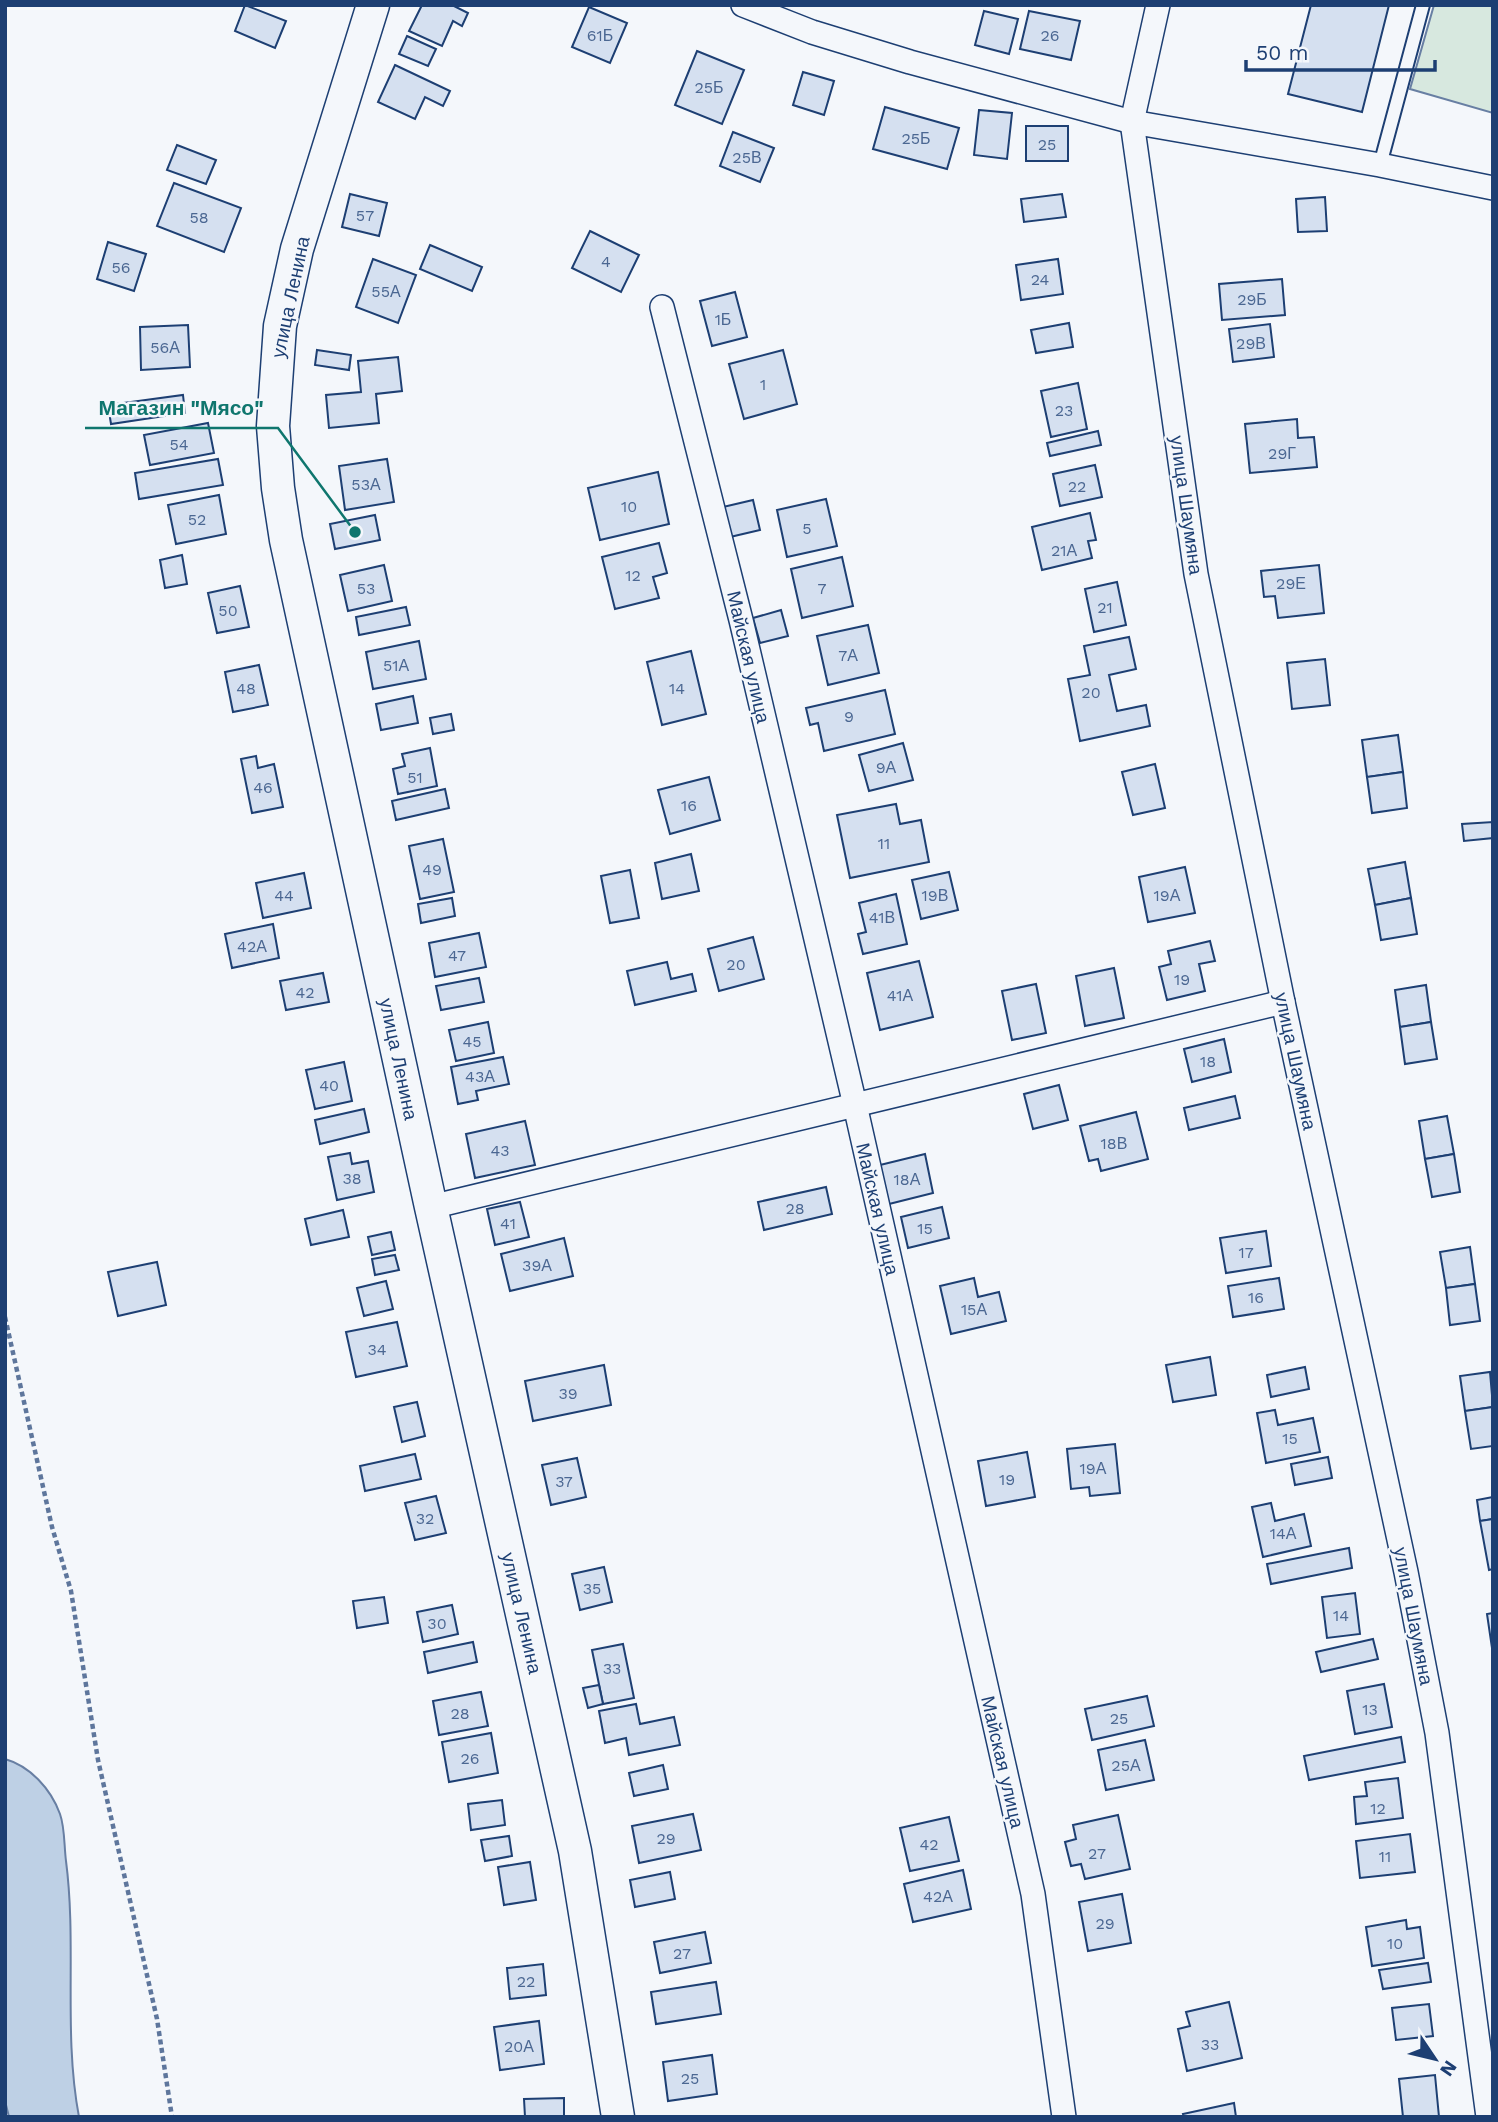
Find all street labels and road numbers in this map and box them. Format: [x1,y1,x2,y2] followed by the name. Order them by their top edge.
[266,234,315,360] street label: улица Ленина
[1165,434,1208,576] street label: улица Шаумяна
[722,589,775,726] street label: Майская улица
[1270,990,1321,1132] street label: улица Шаумяна
[374,996,423,1123] street label: улица Ленина
[851,1141,904,1278] street label: Майская улица
[1389,1545,1438,1688] street label: улица Шаумяна
[496,1550,547,1676] street label: улица Ленина
[976,1694,1029,1831] street label: Майская улица

